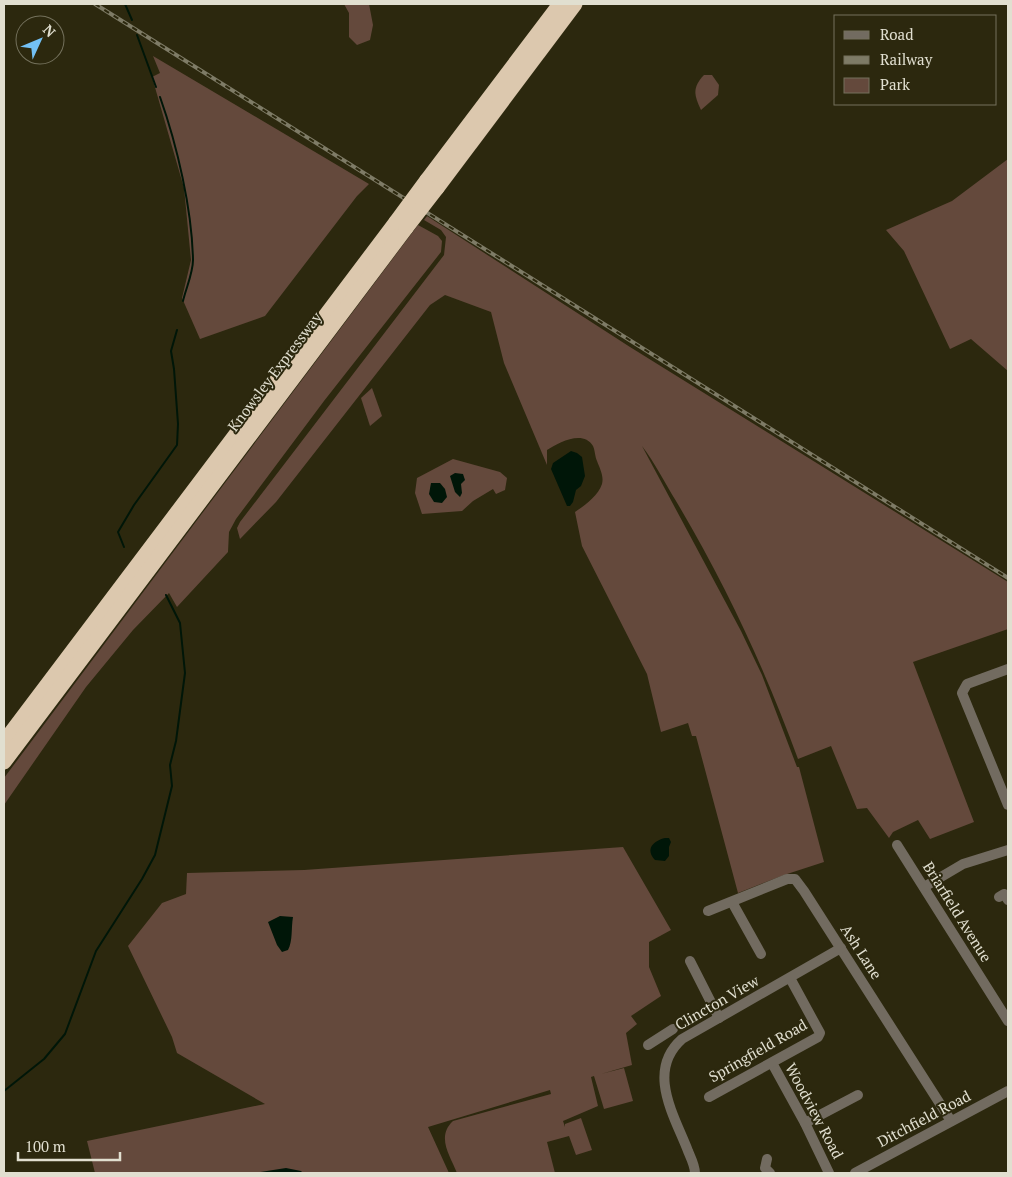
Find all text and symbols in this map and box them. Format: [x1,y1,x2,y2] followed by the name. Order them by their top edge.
[15,15,65,65] north arrow
[834,15,997,105] legend
[39,20,60,41] text: N
[880,24,913,44] text: Road
[880,49,933,69] text: Railway
[880,74,910,94] text: Park
[223,307,326,435] street label: Knowsley Expressway
[919,858,997,965] street label: Briarfield Avenue
[837,920,887,983] street label: Ash Lane
[671,969,763,1034] street label: Clincton View
[705,1014,810,1086] street label: Springfield Road
[781,1059,849,1162] street label: Woodview Road
[873,1085,974,1151] street label: Ditchfield Road
[18,1130,120,1162] scale bar
[25,1136,66,1156] text: 100 m

